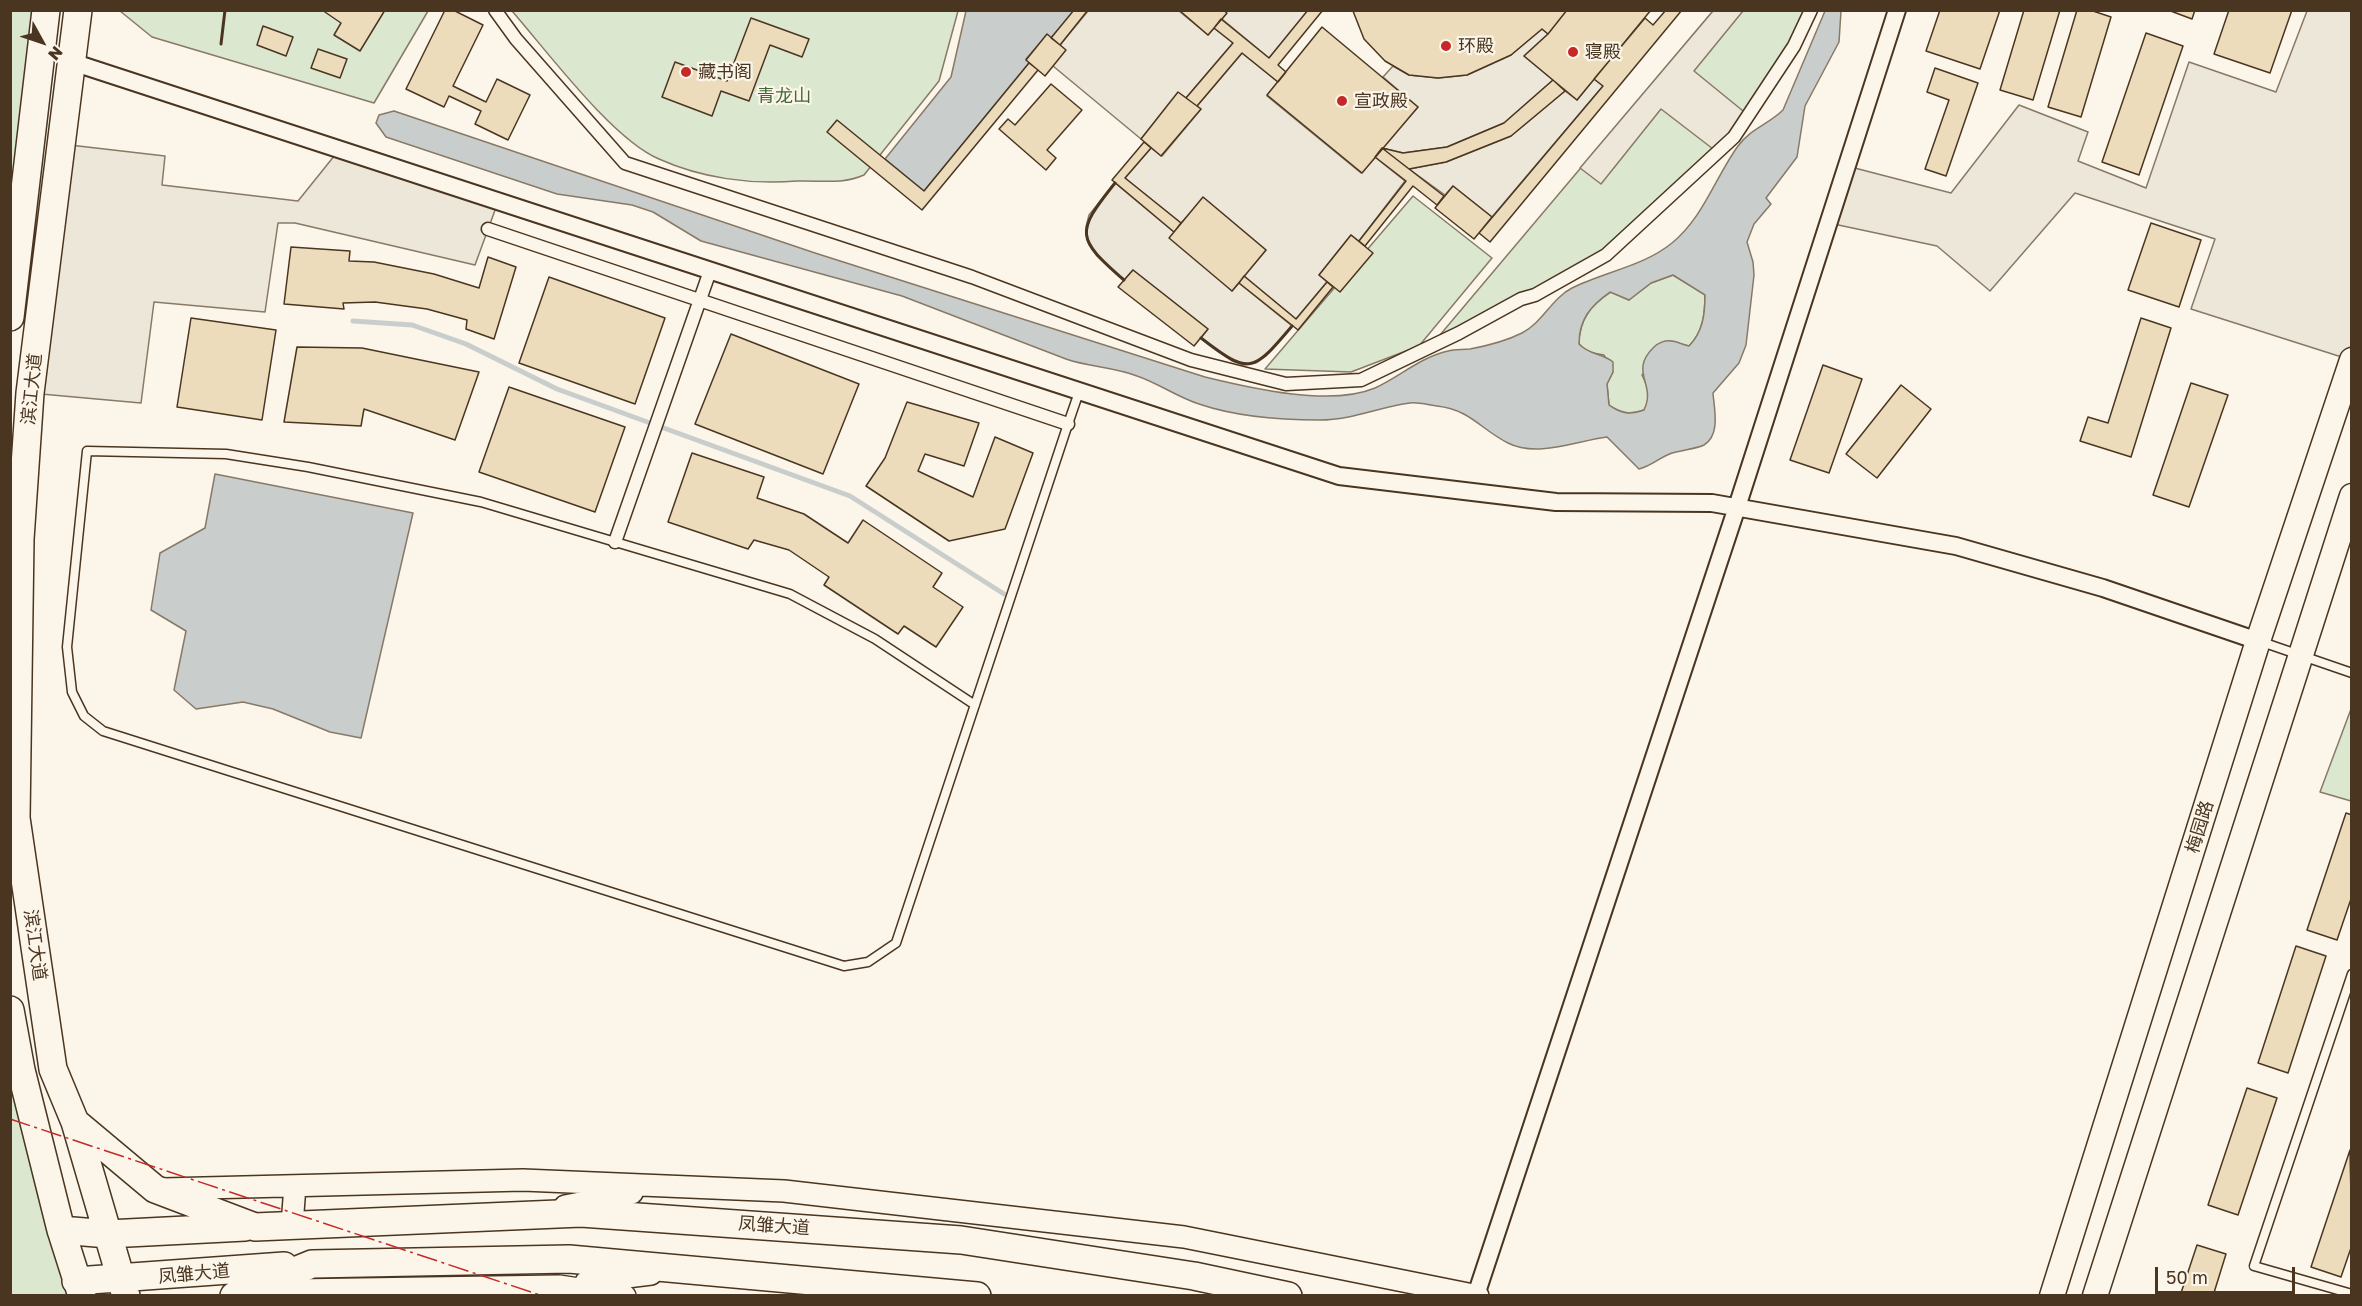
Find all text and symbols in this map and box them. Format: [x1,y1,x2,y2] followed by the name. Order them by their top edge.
[12,12,72,72] north arrow
[1458,35,1494,57] place label: 环殿
[1439,39,1453,53] marker: 环殿
[1585,41,1621,63] place label: 寝殿
[44,42,67,65] text: N
[1566,45,1580,59] marker: 寝殿
[698,61,752,83] place label: 藏书阁
[679,65,693,79] marker: 藏书阁
[757,85,811,107] park label: 青龙山
[1354,90,1408,112] place label: 宣政殿
[1335,94,1349,108] marker: 宣政殿
[17,352,47,426] street label: 滨江大道
[2182,798,2218,856] street label: 梅园路
[19,908,51,982] street label: 滨江大道
[737,1213,811,1239] street label: 凤雏大道
[2158,1255,2298,1293] scale bar
[157,1260,231,1288] street label: 凤雏大道
[2166,1266,2208,1288] text: 50 m

